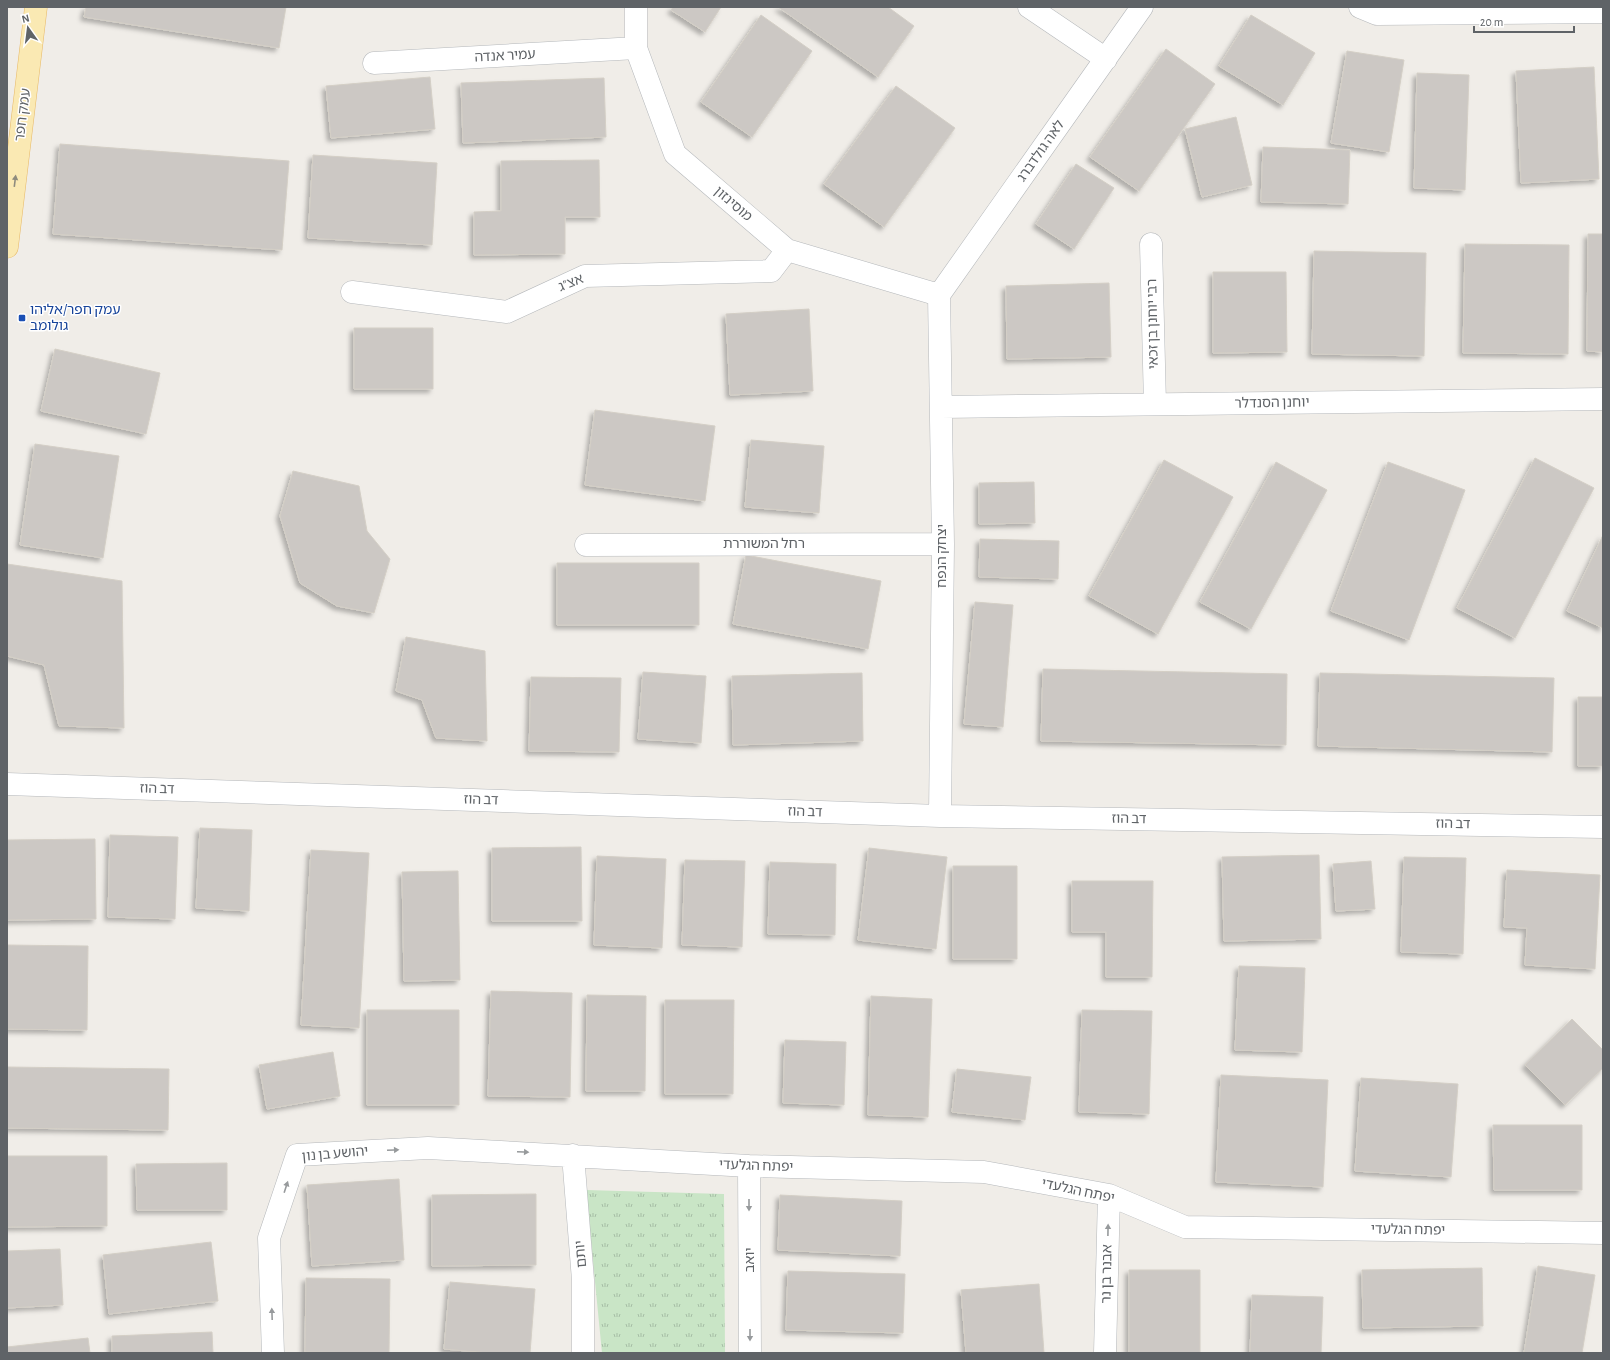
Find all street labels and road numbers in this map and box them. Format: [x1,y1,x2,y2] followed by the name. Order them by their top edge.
[474,47,536,65] street label: עמיר אנדה
[13,88,33,142] street label: עמק חפר
[1015,118,1067,184] street label: לאה גולדברג
[711,184,755,224] street label: מוסינזון
[556,272,586,294] street label: אצ"ג
[1145,279,1161,369] street label: רבי יוחנן בן זכאי
[1234,395,1310,411] street label: יוחנן הסנדלר
[935,524,949,588] street label: יצחק הנפח
[723,537,805,551] street label: רחל המשוררת
[139,781,175,797] street label: דב הוז
[463,792,499,808] street label: דב הוז
[787,804,823,820] street label: דב הוז
[1111,812,1147,826] street label: דב הוז
[1435,817,1471,831] street label: דב הוז
[301,1144,369,1164] street label: יהושע בן נון
[719,1158,793,1174] street label: יפתח הגלעדי
[1040,1176,1116,1206] street label: יפתח הגלעדי
[1371,1222,1445,1238] street label: יפתח הגלעדי
[573,1240,589,1268] street label: יותם
[1099,1244,1115,1304] street label: אבנר בן נר
[743,1247,757,1273] street label: יואב

